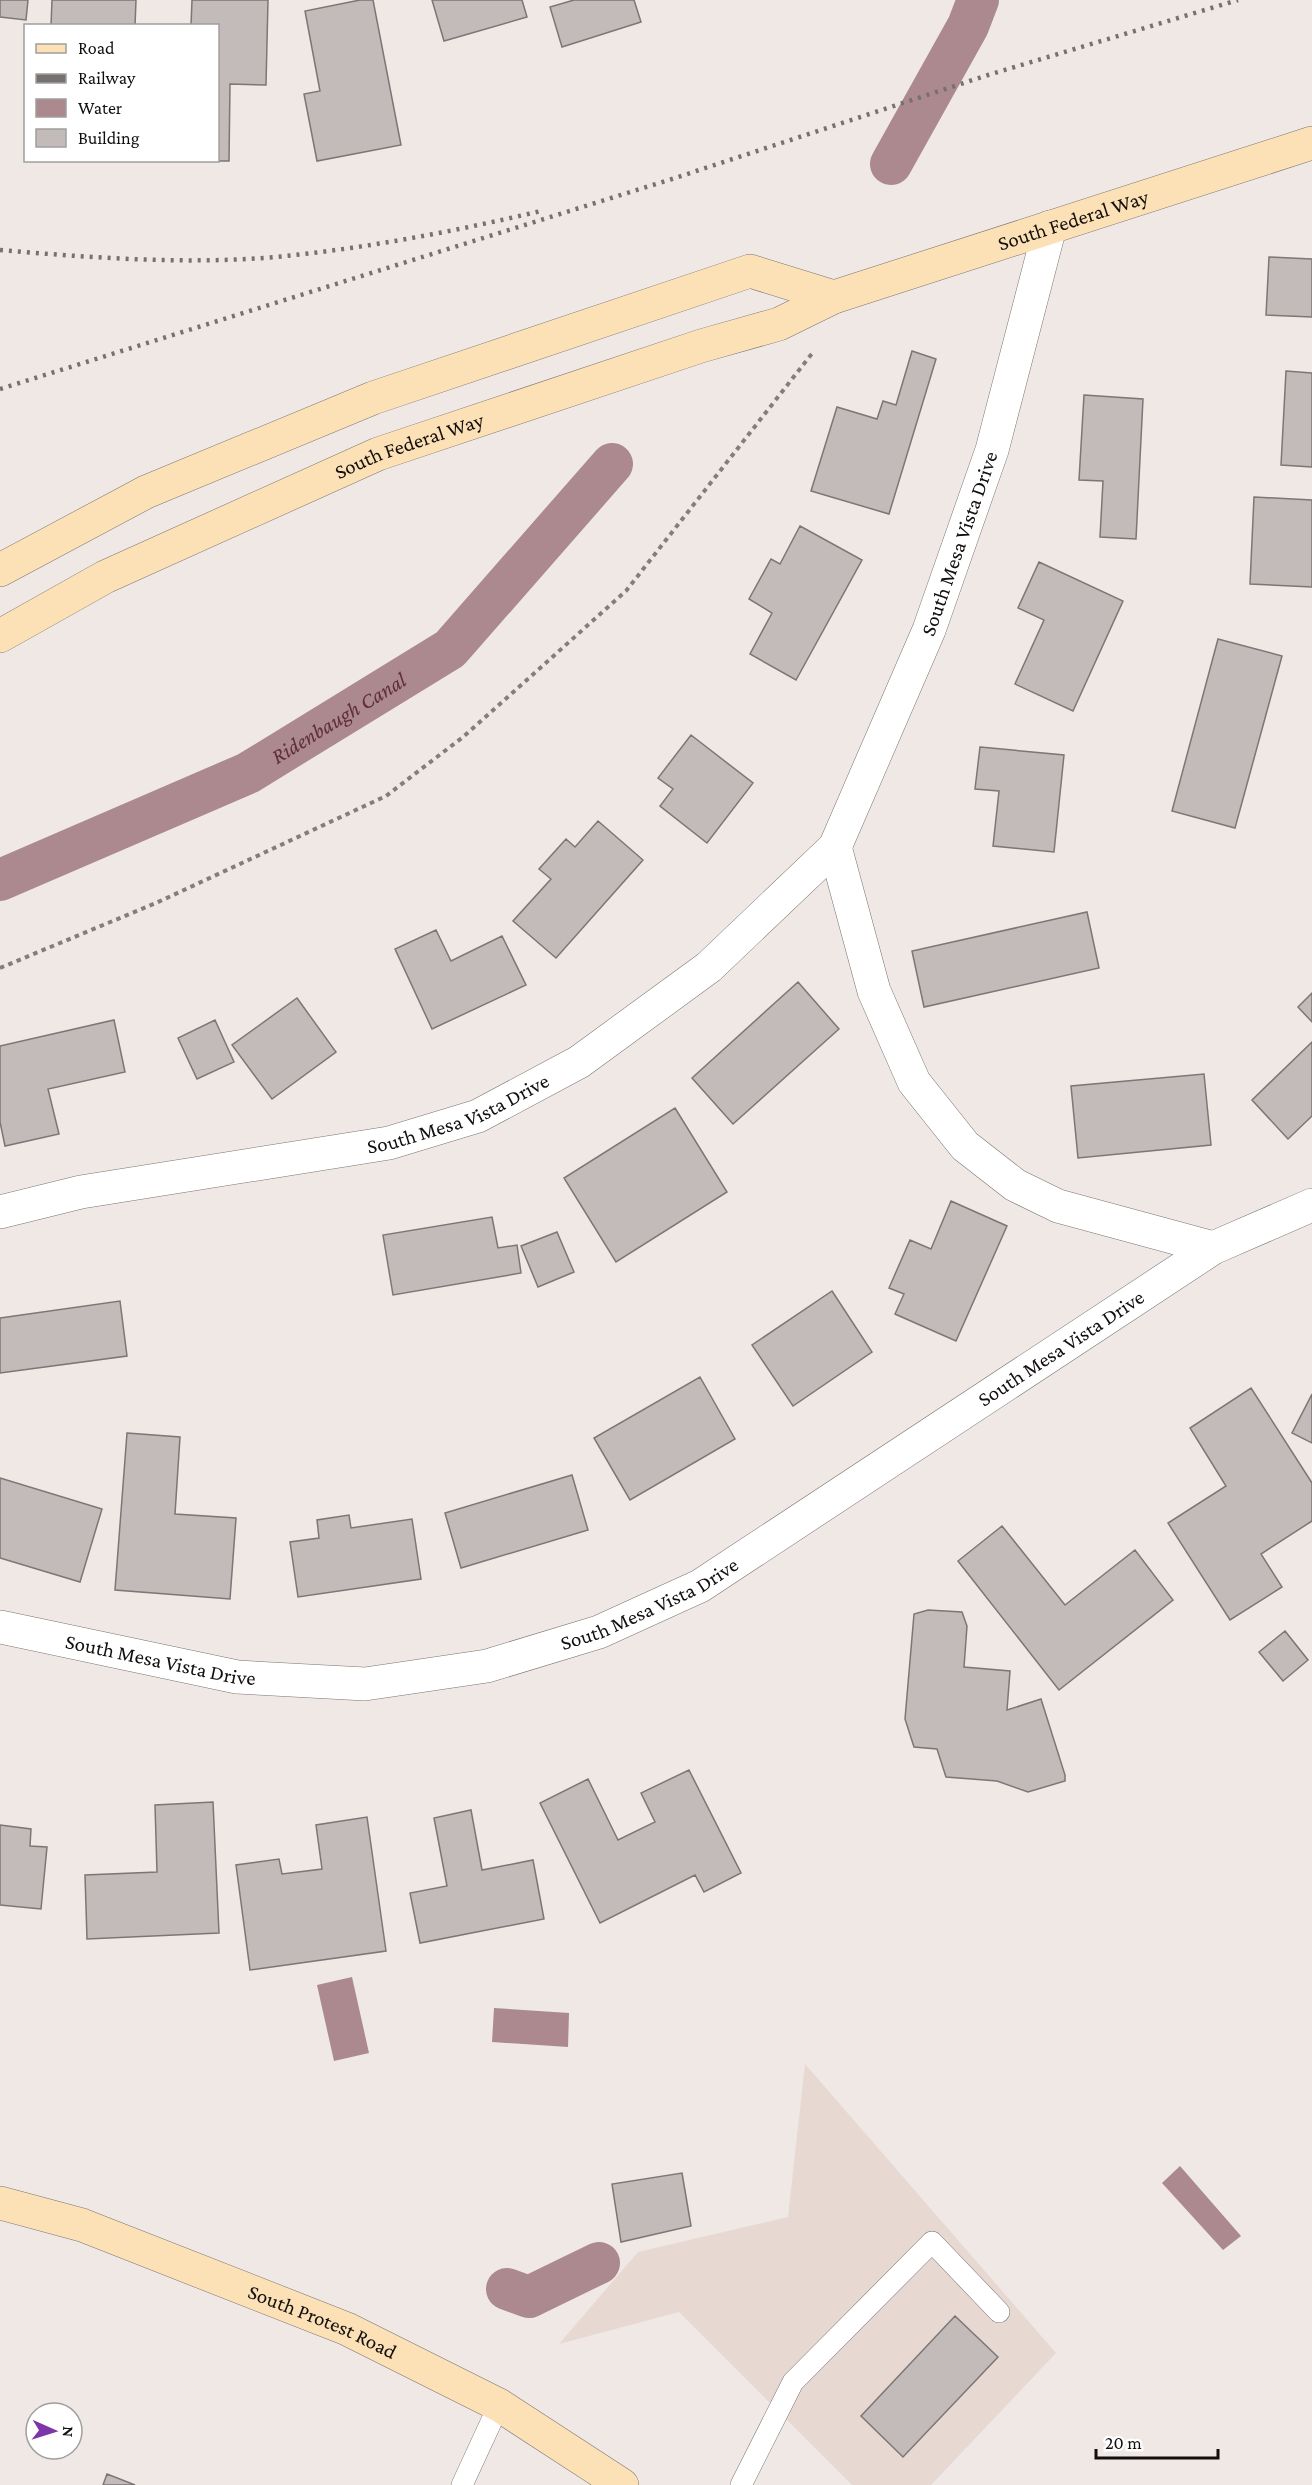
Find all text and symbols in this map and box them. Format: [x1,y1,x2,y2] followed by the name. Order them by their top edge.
[24,24,219,162] legend
[78,38,115,58] text: Road
[78,68,136,88] text: Railway
[78,98,123,118] text: Water
[78,128,140,148] text: Building
[995,184,1152,255] street label: South Federal Way
[331,407,487,484] street label: South Federal Way
[916,448,1003,640] street label: South Mesa Vista Drive
[267,667,411,769] water label: Ridenbaugh Canal
[365,1068,553,1158] street label: South Mesa Vista Drive
[973,1285,1148,1412] street label: South Mesa Vista Drive
[558,1552,743,1655] street label: South Mesa Vista Drive
[63,1629,256,1690] street label: South Mesa Vista Drive
[245,2279,401,2364] street label: South Protest Road
[24,2401,84,2461] north arrow
[1096,2422,1218,2460] scale bar
[60,2426,77,2438] text: N
[1105,2433,1142,2453] text: 20 m

